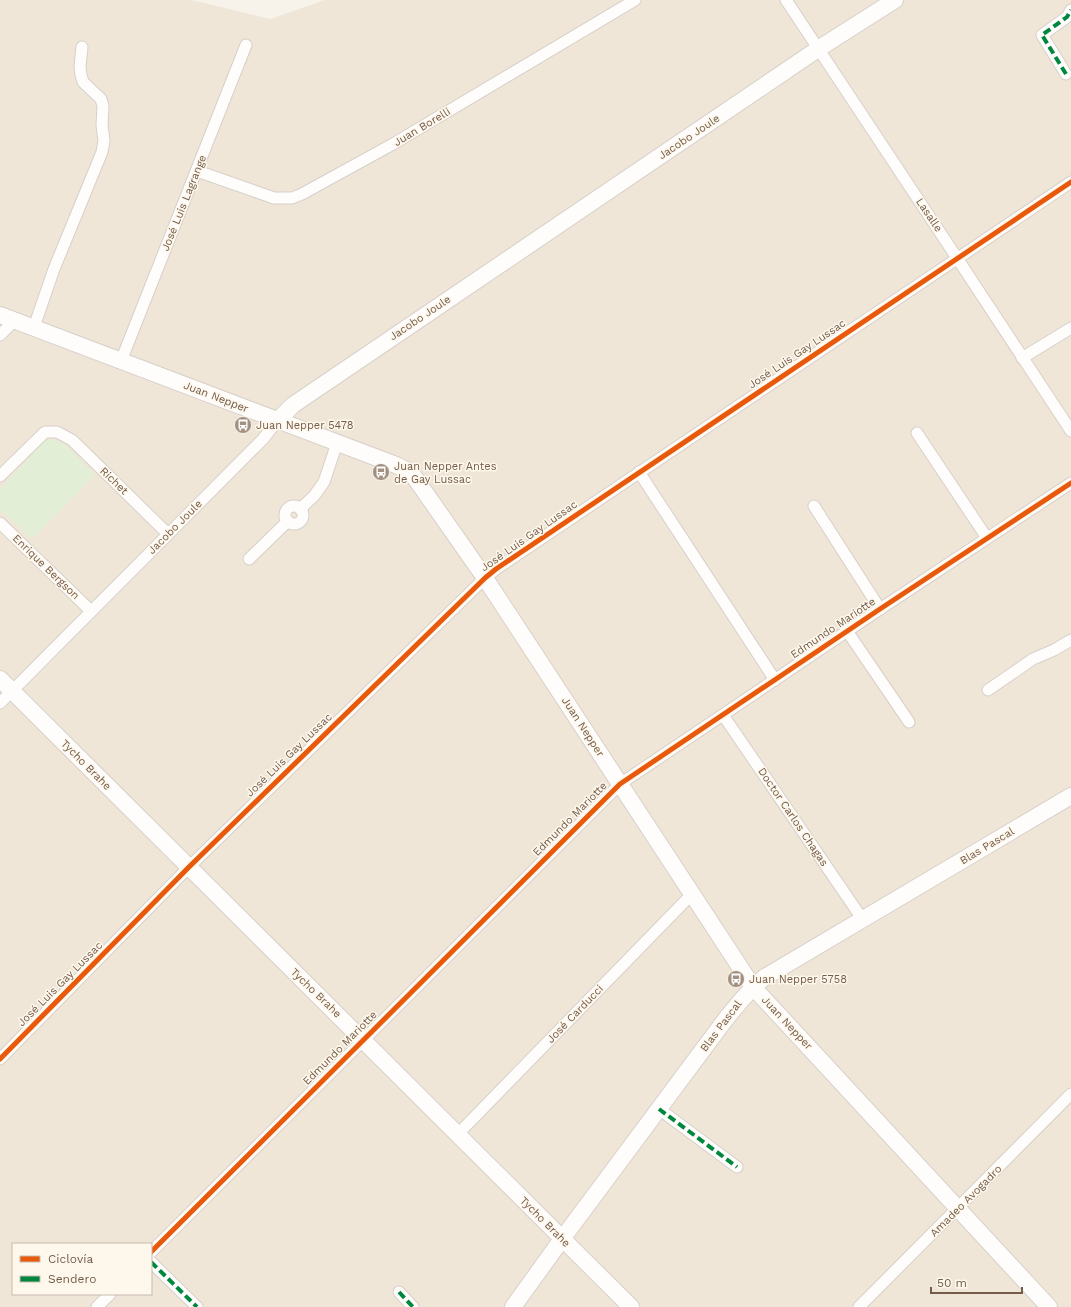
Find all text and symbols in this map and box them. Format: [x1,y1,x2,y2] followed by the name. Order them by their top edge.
[391,105,453,149] street label: Juan Borelli
[656,112,722,162] street label: Jacobo Joule
[159,153,209,253] street label: José Luis Lagrange
[913,196,945,234] street label: Lasalle
[387,293,453,343] street label: Jacobo Joule
[746,317,848,391] street label: José Luis Gay Lussac
[182,379,251,416] street label: Juan Nepper
[233,415,253,435] bus stop icon: Juan Nepper 5478
[256,419,354,432] place label: Juan Nepper 5478
[394,460,497,486] place label: Juan Nepper Antes de Gay Lussac
[371,462,391,482] bus stop icon: Juan Nepper Antes de Gay Lussac
[97,465,131,498] street label: Richet
[145,497,205,557] street label: Jacobo Joule
[478,498,580,574] street label: José Luis Gay Lussac
[10,532,82,602] street label: Enrique Bergson
[788,595,878,661] street label: Edmundo Mariotte
[559,695,607,760] street label: Juan Nepper
[243,711,335,799] street label: José Luis Gay Lussac
[58,737,114,793] street label: Tycho Brahe
[755,765,831,869] street label: Doctor Carlos Chagas
[530,779,610,859] street label: Edmundo Mariotte
[958,824,1017,867] street label: Blas Pascal
[15,939,105,1029] street label: José Luis Gay Lussac
[288,966,344,1020] street label: Tycho Brahe
[726,969,746,989] bus stop icon: Juan Nepper 5758
[749,973,847,986] place label: Juan Nepper 5758
[544,982,606,1046] street label: José Carducci
[759,993,816,1053] street label: Juan Nepper
[698,997,745,1054] street label: Blas Pascal
[300,1008,380,1088] street label: Edmundo Mariotte
[927,1162,1005,1240] street label: Amadeo Avogadro
[517,1194,573,1250] street label: Tycho Brahe
[12,1243,152,1295] legend
[48,1252,93,1266] text: Ciclovía
[931,1269,1022,1295] scale bar
[48,1272,96,1286] text: Sendero
[937,1276,967,1290] text: 50 m

